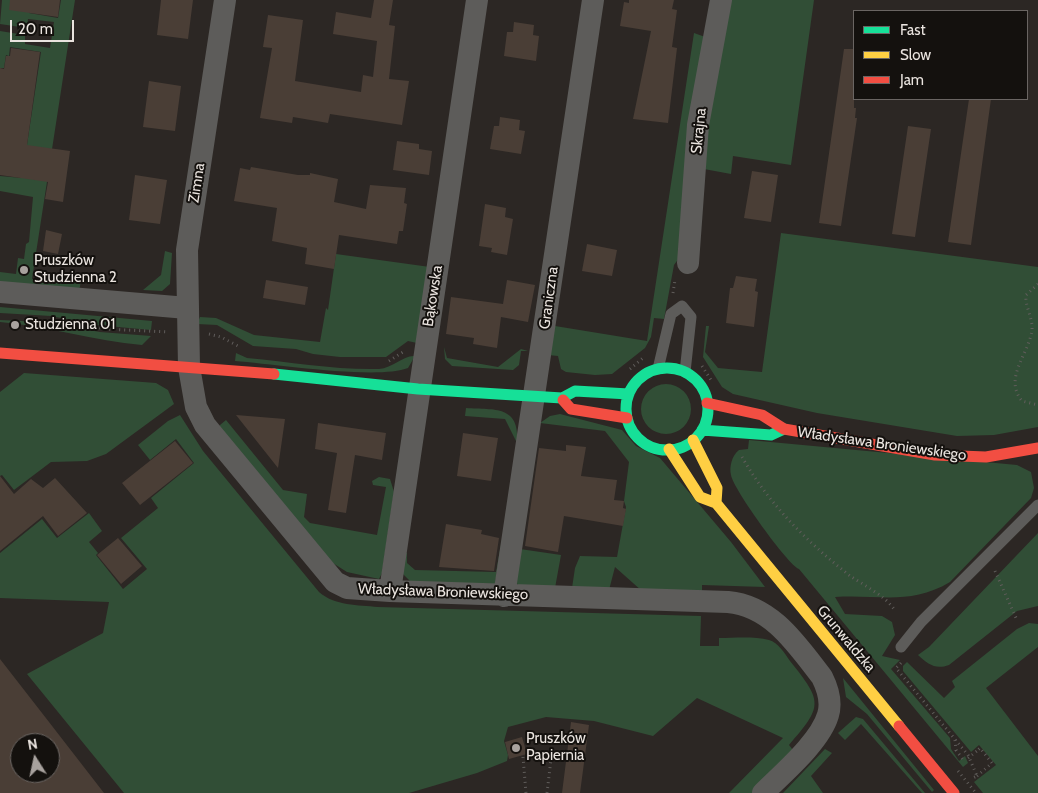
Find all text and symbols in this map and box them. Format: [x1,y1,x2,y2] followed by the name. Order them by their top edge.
[12,10,76,42] scale bar
[853,10,1028,100] legend
[18,20,53,38] text: 20 m
[900,21,925,39] text: Fast
[900,46,931,64] text: Slow
[900,71,924,89] text: Jam
[688,107,710,155] street label: Skrajna
[185,162,209,204] street label: Zimna
[34,252,117,287] place label: Pruszków Studzienna 2
[18,264,30,276] marker: Pruszków Studzienna 2
[419,264,447,328] street label: Bąkowska
[536,266,562,330] street label: Graniczna
[25,316,115,334] place label: Studzienna 01
[9,319,21,331] marker: Studzienna 01
[796,423,968,465] street label: Władysława Broniewskiego
[358,580,528,604] street label: Władysława Broniewskiego
[813,602,879,676] street label: Grunwaldzka
[526,730,586,765] place label: Pruszków Papiernia
[10,733,60,783] north arrow
[26,734,39,754] text: N
[510,742,522,754] marker: Pruszków Papiernia

